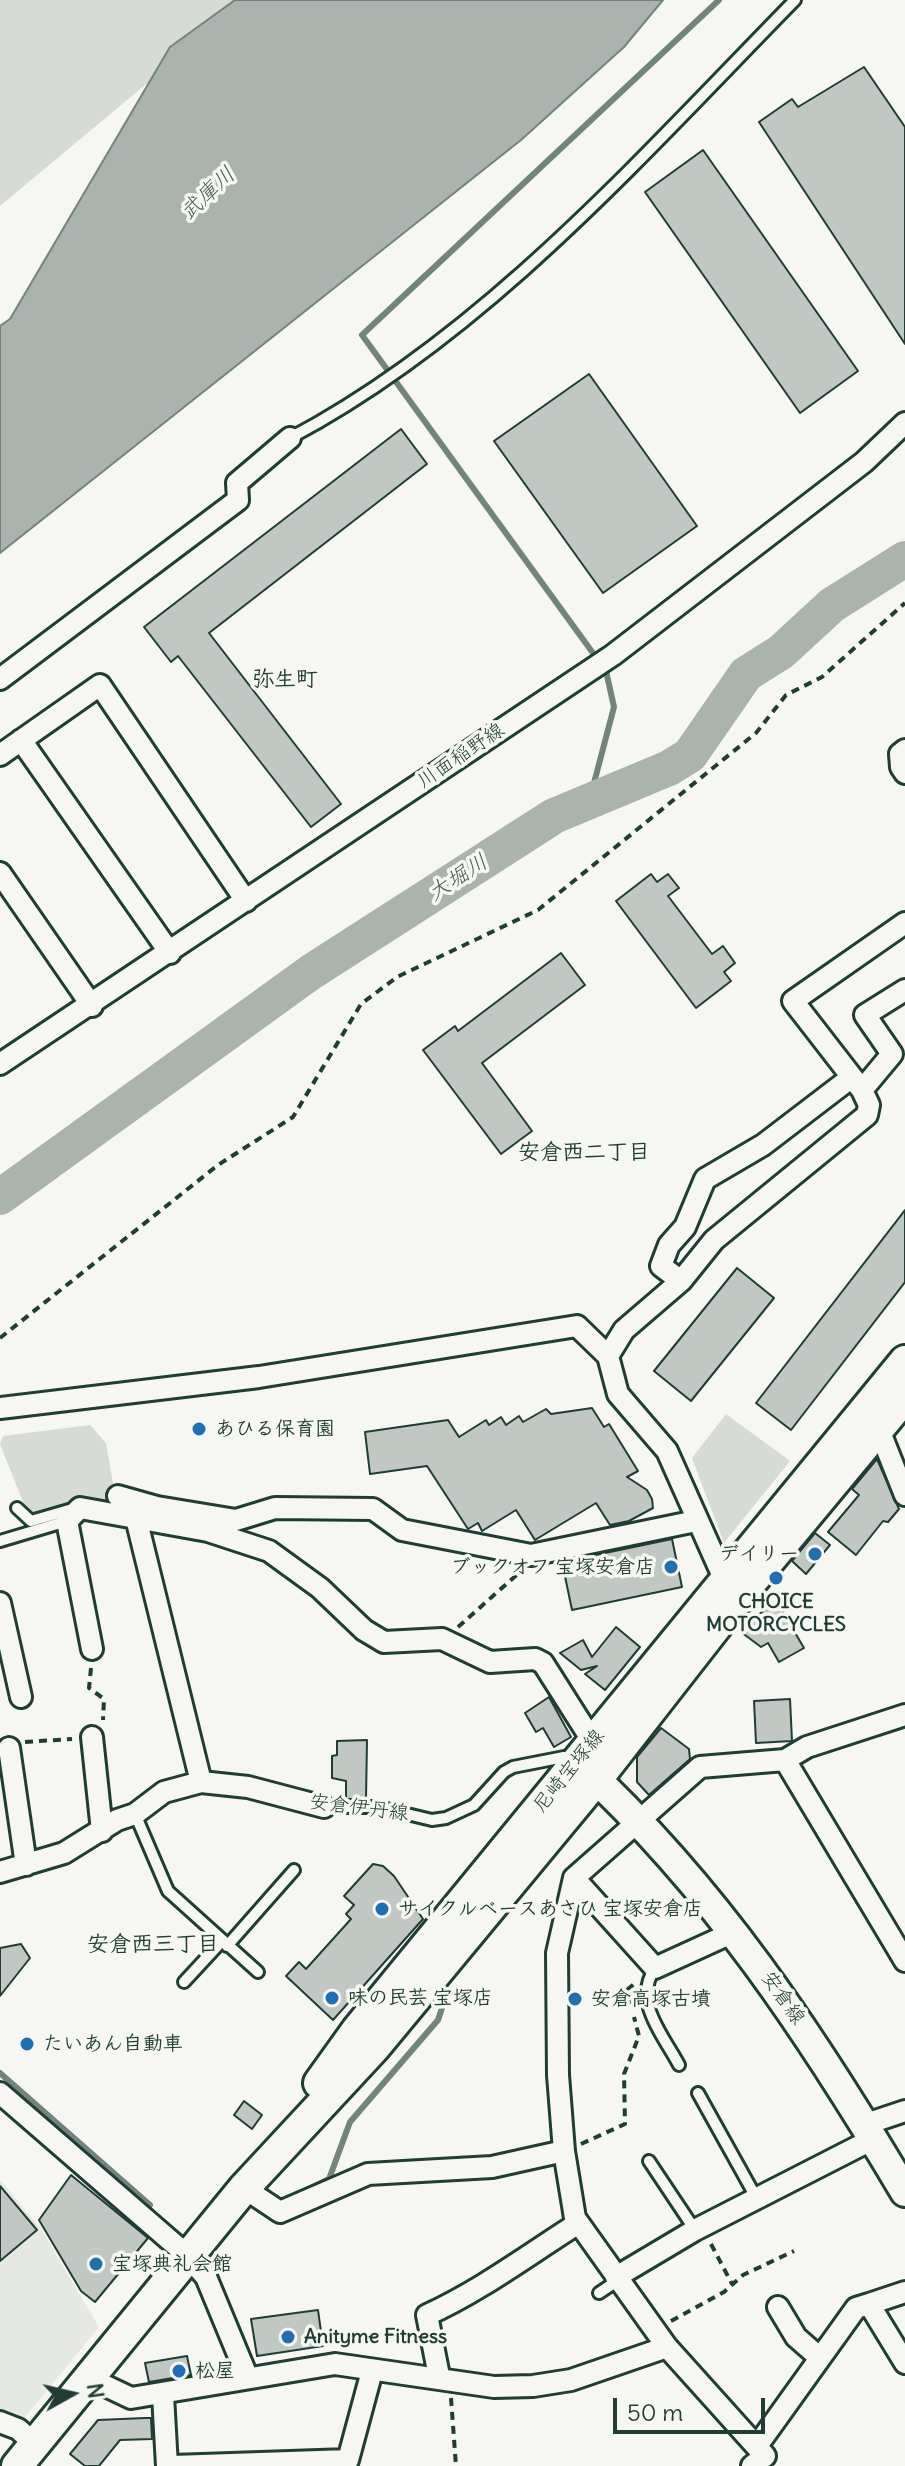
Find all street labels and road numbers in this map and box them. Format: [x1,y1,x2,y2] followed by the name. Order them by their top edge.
[413,718,509,794] street label: 川面稲野線
[528,1725,610,1817] street label: 尼崎宝塚線
[308,1790,410,1826] street label: 安倉伊丹線
[756,1967,810,2029] street label: 安倉線

